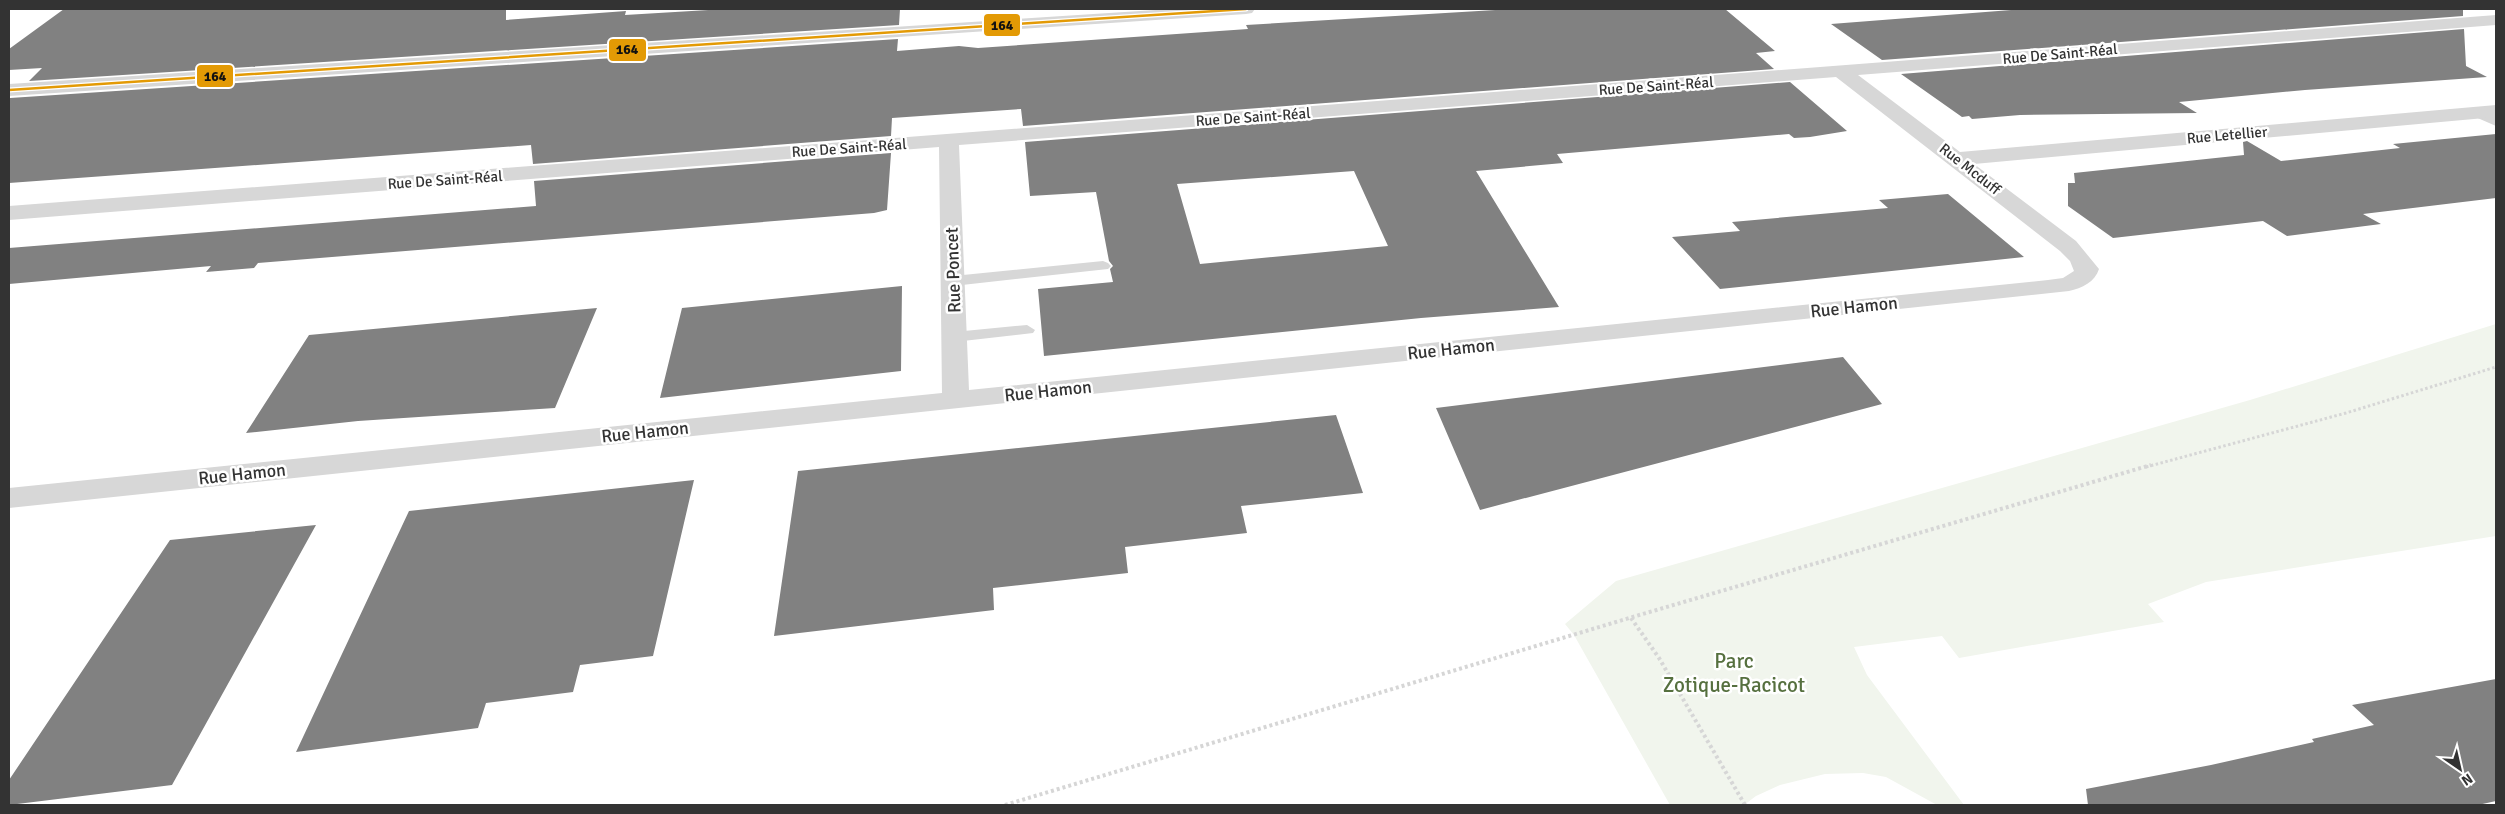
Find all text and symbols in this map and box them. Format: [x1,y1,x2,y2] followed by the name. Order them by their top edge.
[983,13,1021,37] line badge: 164
[991,17,1014,34] text: 164
[608,38,647,62] line badge: 164
[2002,40,2118,68] street label: Rue De Saint-Réal
[616,41,639,58] text: 164
[196,64,234,88] line badge: 164
[204,68,227,85] text: 164
[1598,73,1714,99] street label: Rue De Saint-Réal
[1195,104,1311,130] street label: Rue De Saint-Réal
[2186,122,2269,147] street label: Rue Letellier
[791,135,907,161] street label: Rue De Saint-Réal
[1936,140,2005,199] street label: Rue Mcduff
[387,167,503,193] street label: Rue De Saint-Réal
[941,227,965,313] street label: Rue Poncet
[1809,291,1899,323] street label: Rue Hamon
[1406,333,1496,365] street label: Rue Hamon
[1003,375,1093,407] street label: Rue Hamon
[600,416,690,448] street label: Rue Hamon
[197,458,287,490] street label: Rue Hamon
[1663,648,1805,698] park label: Parc Zotique-Racicot
[2435,744,2485,794] north arrow
[2458,770,2476,789] text: N

